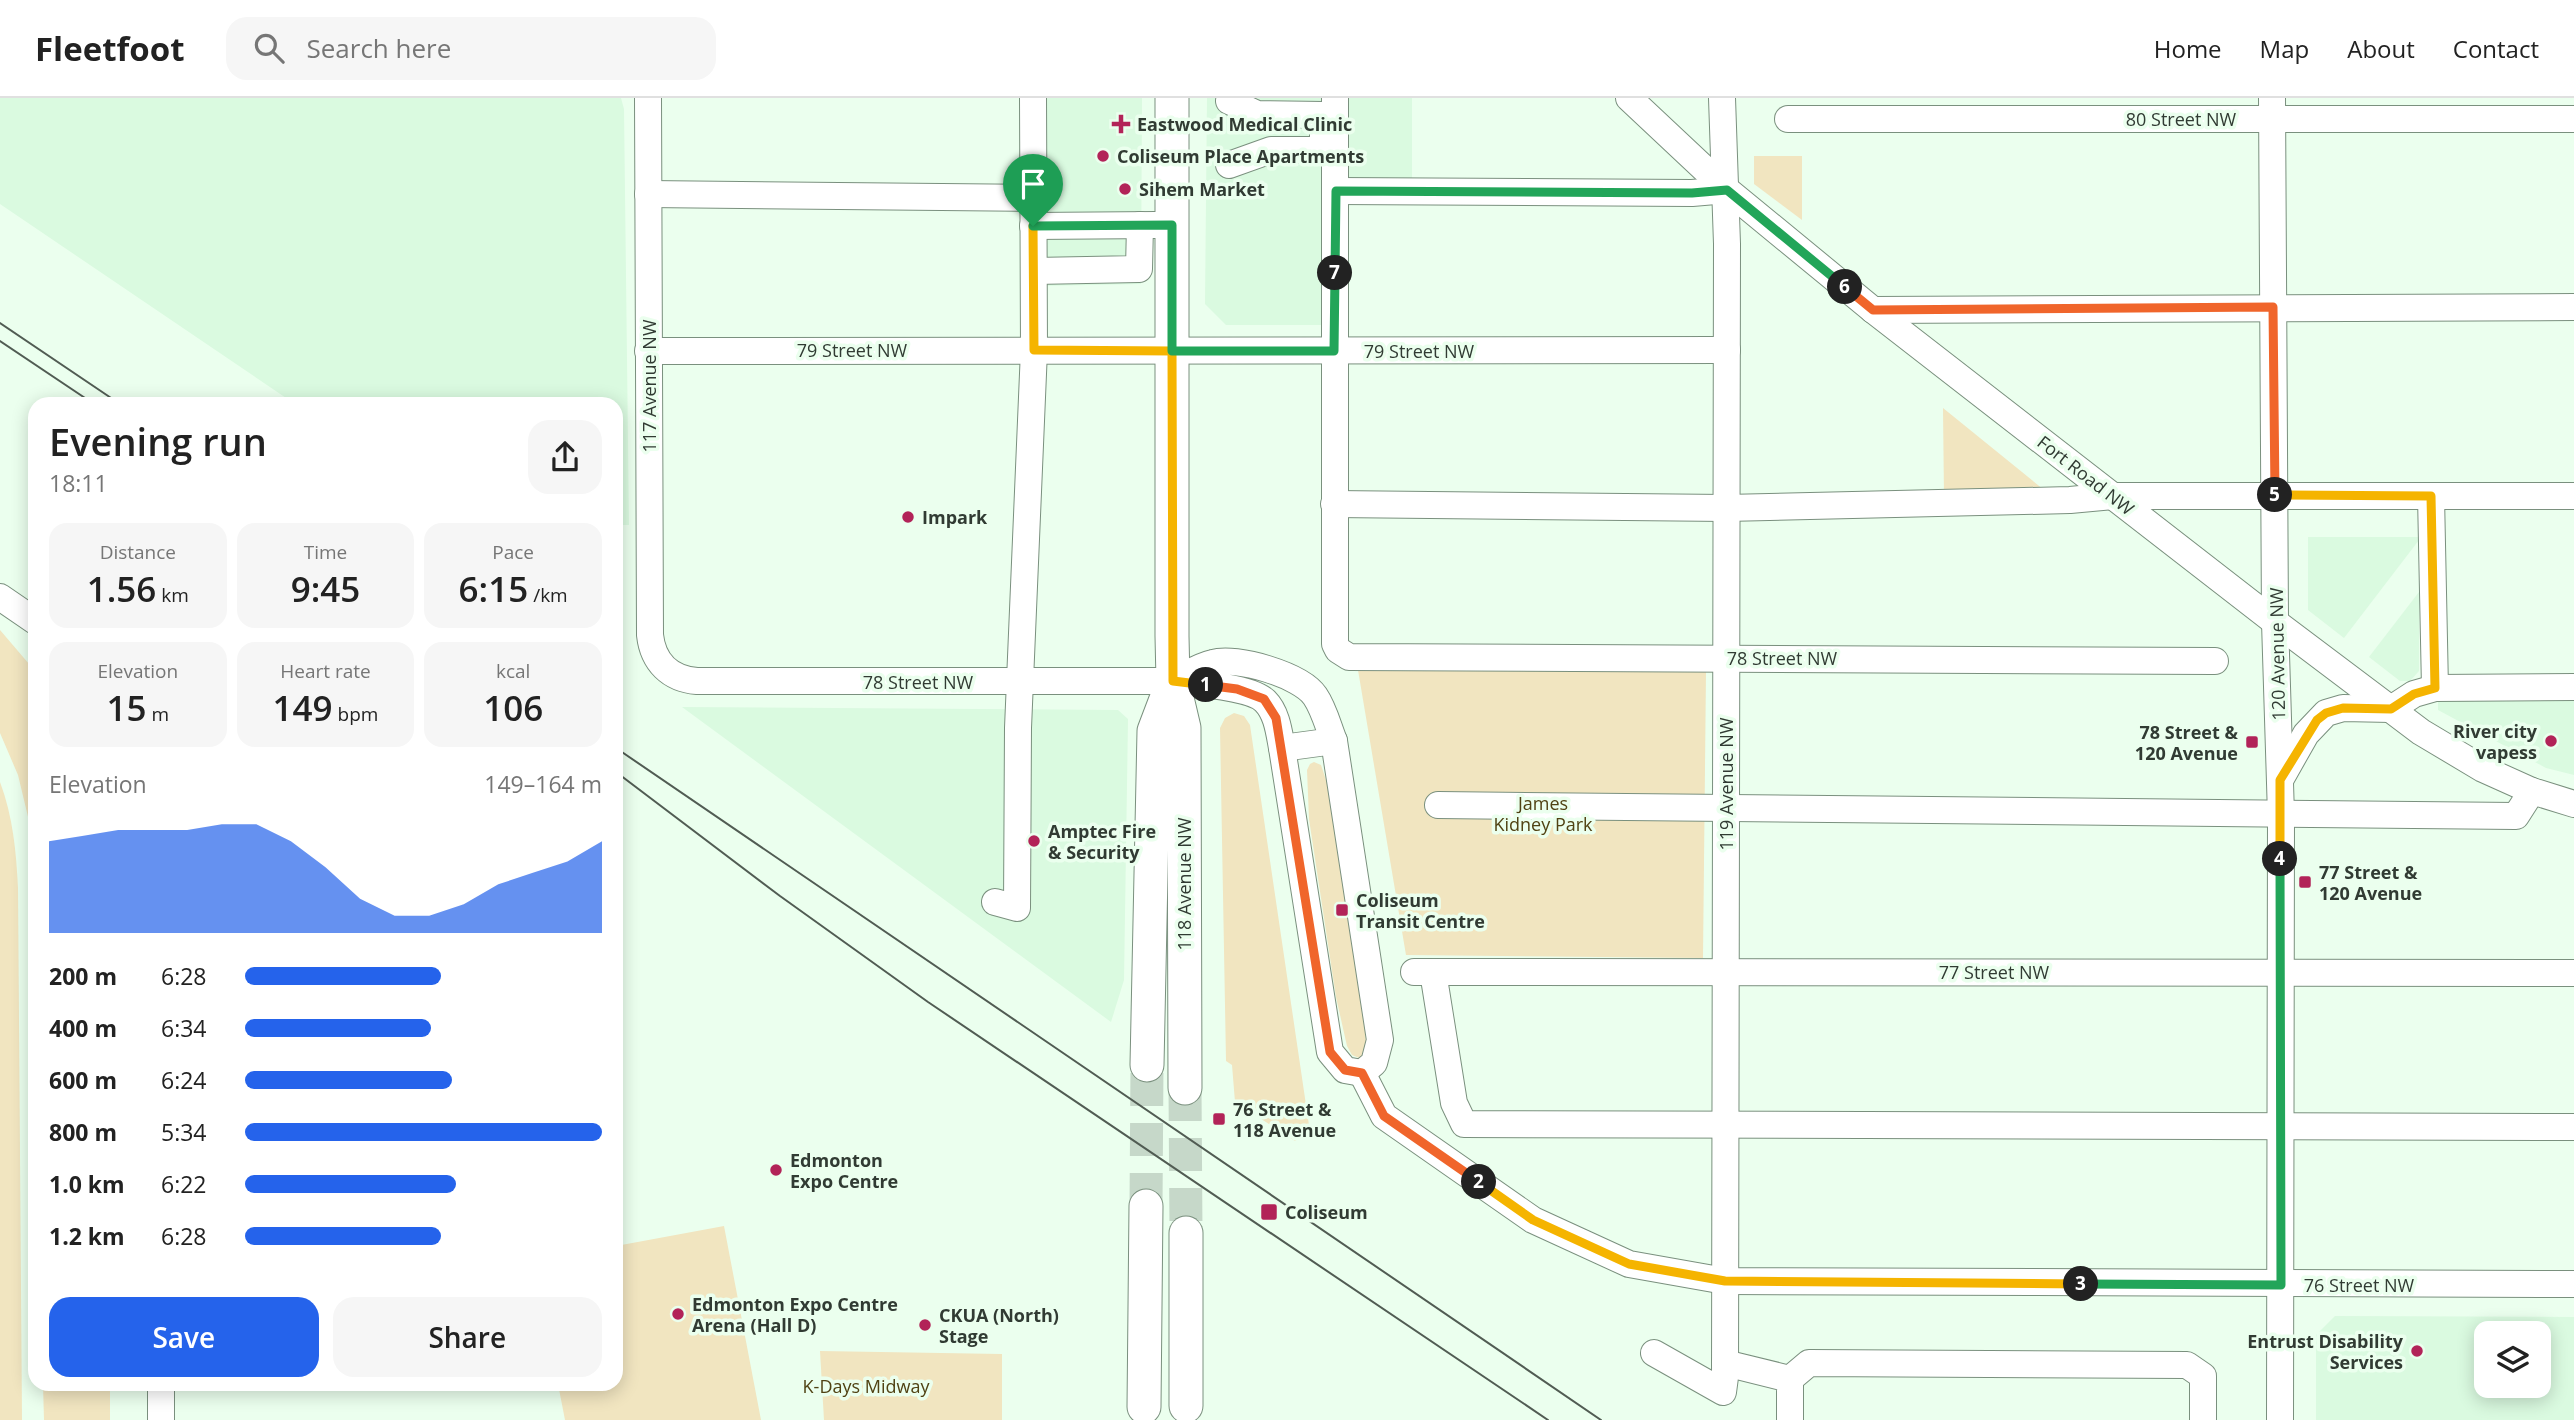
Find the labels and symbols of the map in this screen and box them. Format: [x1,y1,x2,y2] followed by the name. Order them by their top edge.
[2126,107,2237,131] street label: 80 Street NW
[1137,112,1352,136] place label: Eastwood Medical Clinic
[1111,114,1131,134] marker: Eastwood Medical Clinic
[1117,144,1364,168] place label: Coliseum Place Apartments
[1095,148,1111,164] marker: Coliseum Place Apartments
[1003,154,1063,226] pin
[1139,177,1265,201] place label: Sihem Market
[1117,181,1133,197] marker: Sihem Market
[1318,256,1352,290] pin: 7
[1828,270,1862,304] pin: 6
[637,319,661,453] street label: 117 Avenue NW
[797,338,908,362] street label: 79 Street NW
[1364,339,1475,363] street label: 79 Street NW
[2033,430,2140,521] street label: Fort Road NW
[2258,478,2292,512] pin: 5
[922,505,988,529] place label: Impark
[900,509,916,525] marker: Impark
[2264,587,2290,721] street label: 120 Avenue NW
[1727,646,1838,670] street label: 78 Street NW
[1188,668,1224,702] pin: 1
[863,670,974,694] street label: 78 Street NW
[1714,717,1738,851] street label: 119 Avenue NW
[2453,719,2538,764] place label: River city vapess
[2135,720,2238,765] place label: 78 Street & 120 Avenue
[2543,733,2559,749] marker: River city vapess
[2244,734,2260,750] marker: 78 Street & 120 Avenue
[1493,791,1593,836] park label: James Kidney Park
[1172,817,1196,951] street label: 118 Avenue NW
[1048,819,1156,864] place label: Amptec Fire & Security
[1026,833,1042,849] marker: Amptec Fire & Security
[2262,842,2298,876] pin: 4
[2319,860,2422,905] place label: 77 Street & 120 Avenue
[2297,874,2313,890] marker: 77 Street & 120 Avenue
[1356,888,1485,933] place label: Coliseum Transit Centre
[1334,902,1350,918] marker: Coliseum Transit Centre
[1939,960,2050,984] street label: 77 Street NW
[1233,1097,1336,1142] place label: 76 Street & 118 Avenue
[1211,1111,1227,1127] marker: 76 Street & 118 Avenue
[790,1148,898,1193] place label: Edmonton Expo Centre
[768,1162,784,1178] marker: Edmonton Expo Centre
[1462,1164,1496,1200] pin: 2
[1285,1200,1368,1224] place label: Coliseum
[1259,1202,1279,1222] marker: Coliseum
[2064,1266,2098,1302] pin: 3
[2304,1273,2415,1297] street label: 76 Street NW
[692,1292,898,1337] place label: Edmonton Expo Centre Arena (Hall D)
[939,1303,1059,1348] place label: CKUA (North) Stage
[670,1306,686,1322] marker: Edmonton Expo Centre Arena (Hall D)
[917,1317,933,1333] marker: CKUA (North) Stage
[2247,1329,2404,1374] place label: Entrust Disability Services
[2409,1343,2425,1359] marker: Entrust Disability Services
[803,1374,930,1398] park label: K-Days Midway

